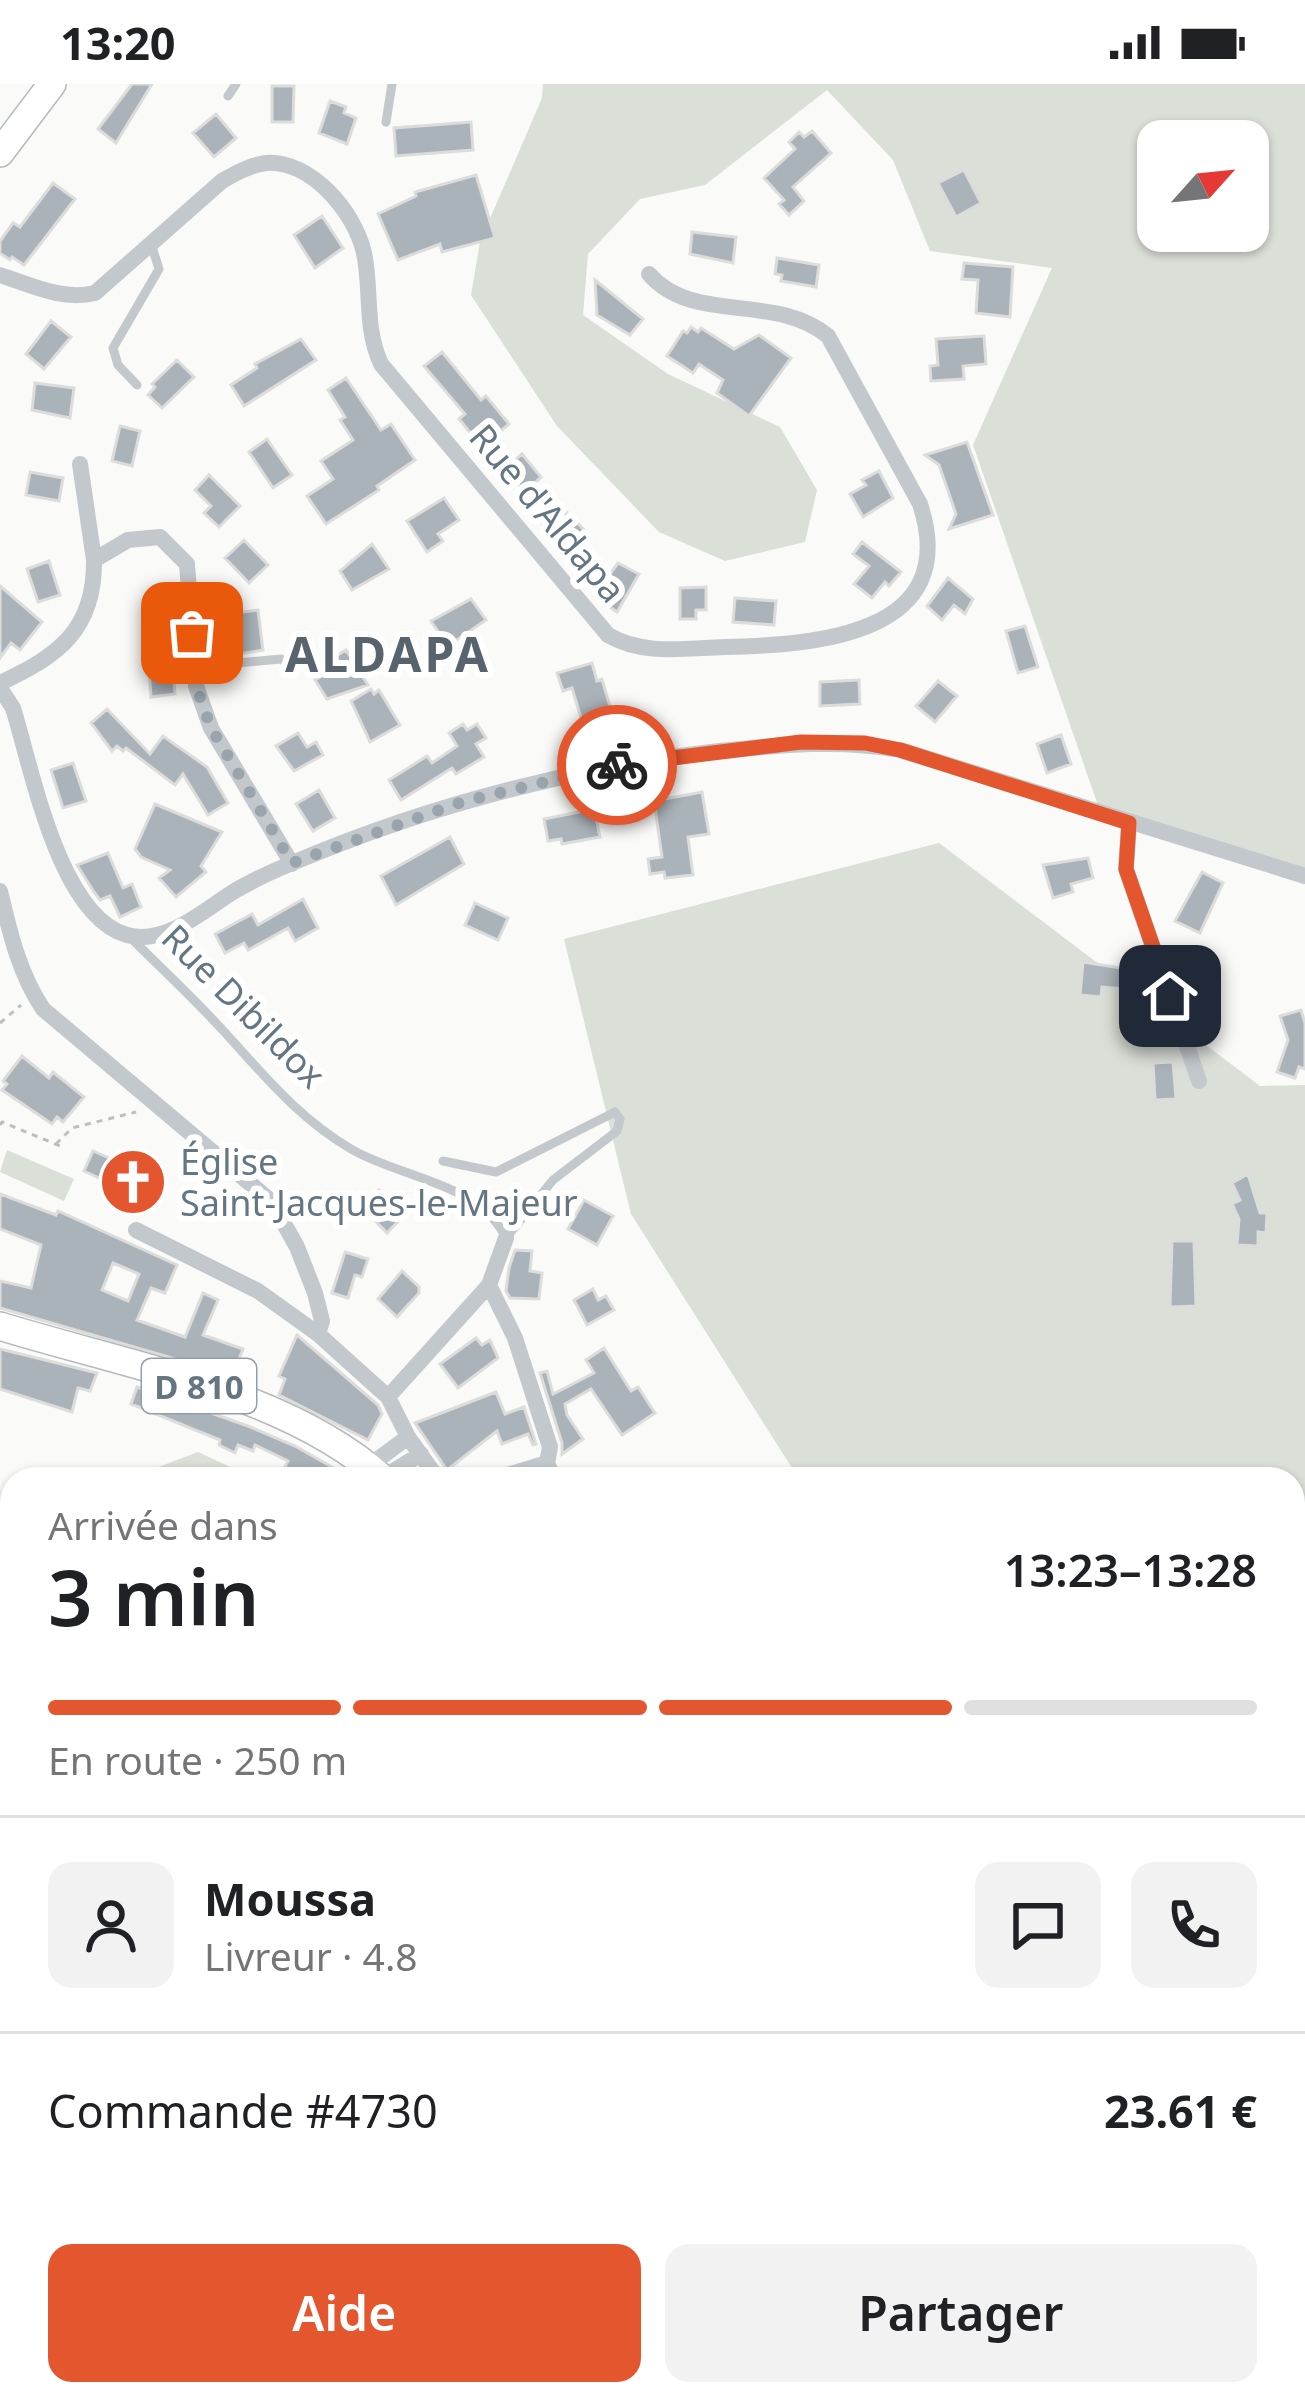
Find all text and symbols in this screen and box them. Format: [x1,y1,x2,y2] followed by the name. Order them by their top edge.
[60,12,176,73] text: 13:20
[1137,120,1269,252] north arrow
[1137,120,1269,252] map controls
[459,413,637,613] street label: Rue d'Aldapa
[141,582,243,684] pin
[159,600,225,666] icon: bag
[285,621,491,686] district label: ALDAPA
[557,705,677,825] courier
[584,732,650,798] icon: bike
[151,913,337,1099] street label: Rue Dibildox
[1119,945,1221,1047] pin
[1137,963,1203,1029] icon: home
[180,1137,578,1227] place label: Église Saint-Jacques-le-Majeur
[98,1147,168,1217] church icon: Église Saint-Jacques-le-Majeur
[142,1359,256,1413] road number: D 810
[48,1498,278,1551] text: Arrivée dans
[1004,1539,1257,1600] text: 13:23–13:28
[48,1543,260,1649] text: 3 min
[48,1733,347,1786] text: En route · 250 m
[48,1862,174,1988] button: person
[975,1862,1101,1988] button: chat
[1131,1862,1257,1988] button: phone
[204,1868,376,1929] text: Moussa
[204,1929,418,1982] text: Livreur · 4.8
[48,2080,438,2141] text: Commande #4730
[1104,2080,1257,2141] text: 23.61 €
[48,2244,641,2382] button: Aide
[665,2244,1257,2382] button: Partager

